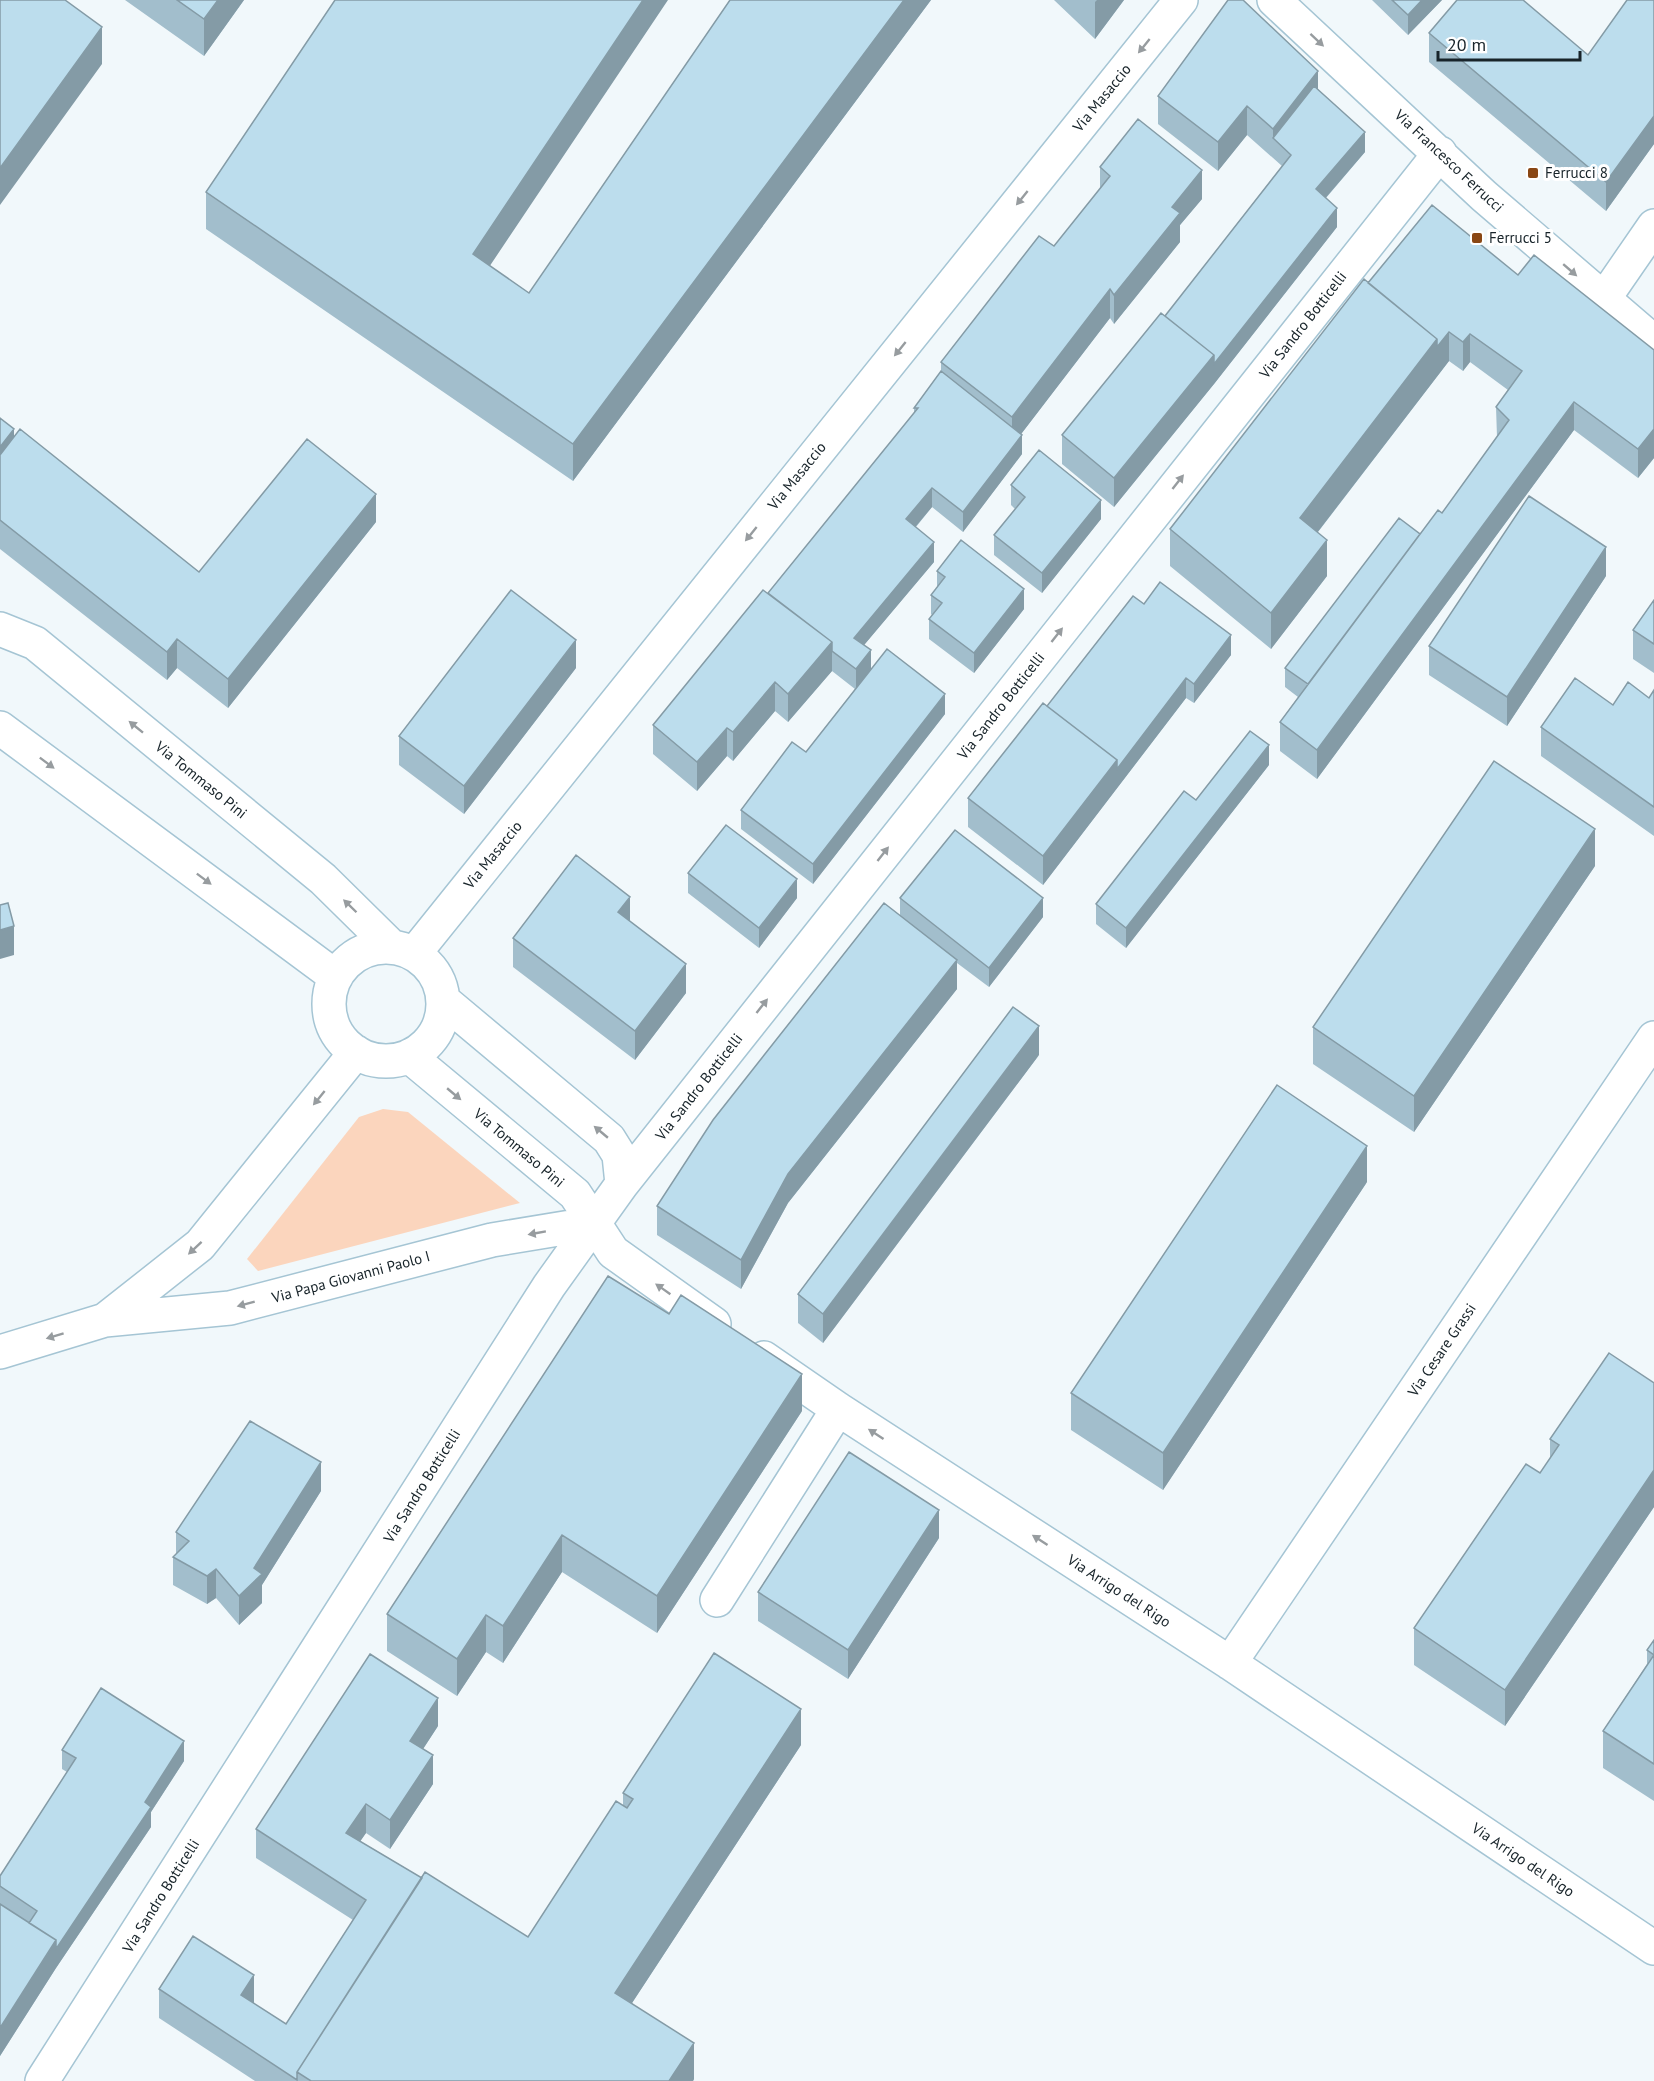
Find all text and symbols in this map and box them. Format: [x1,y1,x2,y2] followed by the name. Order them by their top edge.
[1438,24,1580,62] scale bar
[1310,33,1325,47] one-way arrow
[1447,33,1486,56] text: 20 m
[1138,38,1151,54] one-way arrow
[1068,60,1135,136] street label: Via Masaccio
[1390,105,1508,216] street label: Via Francesco Ferrucci
[1545,163,1608,182] place label: Ferrucci 8
[1526,166,1540,180] marker: Ferrucci 8
[1016,190,1029,205] one-way arrow
[1489,228,1552,247] place label: Ferrucci 5
[1470,231,1484,245] marker: Ferrucci 5
[1562,263,1577,276] one-way arrow
[1254,267,1350,383] street label: Via Sandro Botticelli
[893,341,906,357] one-way arrow
[763,438,830,514] street label: Via Masaccio
[1171,475,1183,490] one-way arrow
[744,526,757,542] one-way arrow
[1050,627,1063,643] one-way arrow
[952,648,1048,764] street label: Via Sandro Botticelli
[129,721,144,733] one-way arrow
[151,736,251,822] street label: Via Tommaso Pini
[39,757,55,769] one-way arrow
[459,817,526,893] street label: Via Masaccio
[877,846,889,861] one-way arrow
[195,873,211,885] one-way arrow
[343,899,358,913] one-way arrow
[756,999,768,1014] one-way arrow
[650,1029,746,1145] street label: Via Sandro Botticelli
[446,1087,462,1100] one-way arrow
[313,1090,326,1106] one-way arrow
[469,1103,569,1191] street label: Via Tommaso Pini
[594,1126,609,1139] one-way arrow
[528,1228,547,1237] one-way arrow
[188,1241,203,1255] one-way arrow
[269,1246,432,1307] street label: Via Papa Giovanni Paolo I
[656,1283,672,1295] one-way arrow
[1403,1299,1480,1401] street label: Via Cesare Grassi
[237,1300,255,1309] one-way arrow
[46,1332,64,1341] one-way arrow
[378,1425,464,1547] street label: Via Sandro Botticelli
[869,1428,885,1440] one-way arrow
[1032,1535,1048,1546] one-way arrow
[1063,1549,1175,1631] street label: Via Arrigo del Rigo
[1468,1818,1578,1901] street label: Via Arrigo del Rigo
[117,1835,203,1957] street label: Via Sandro Botticelli

